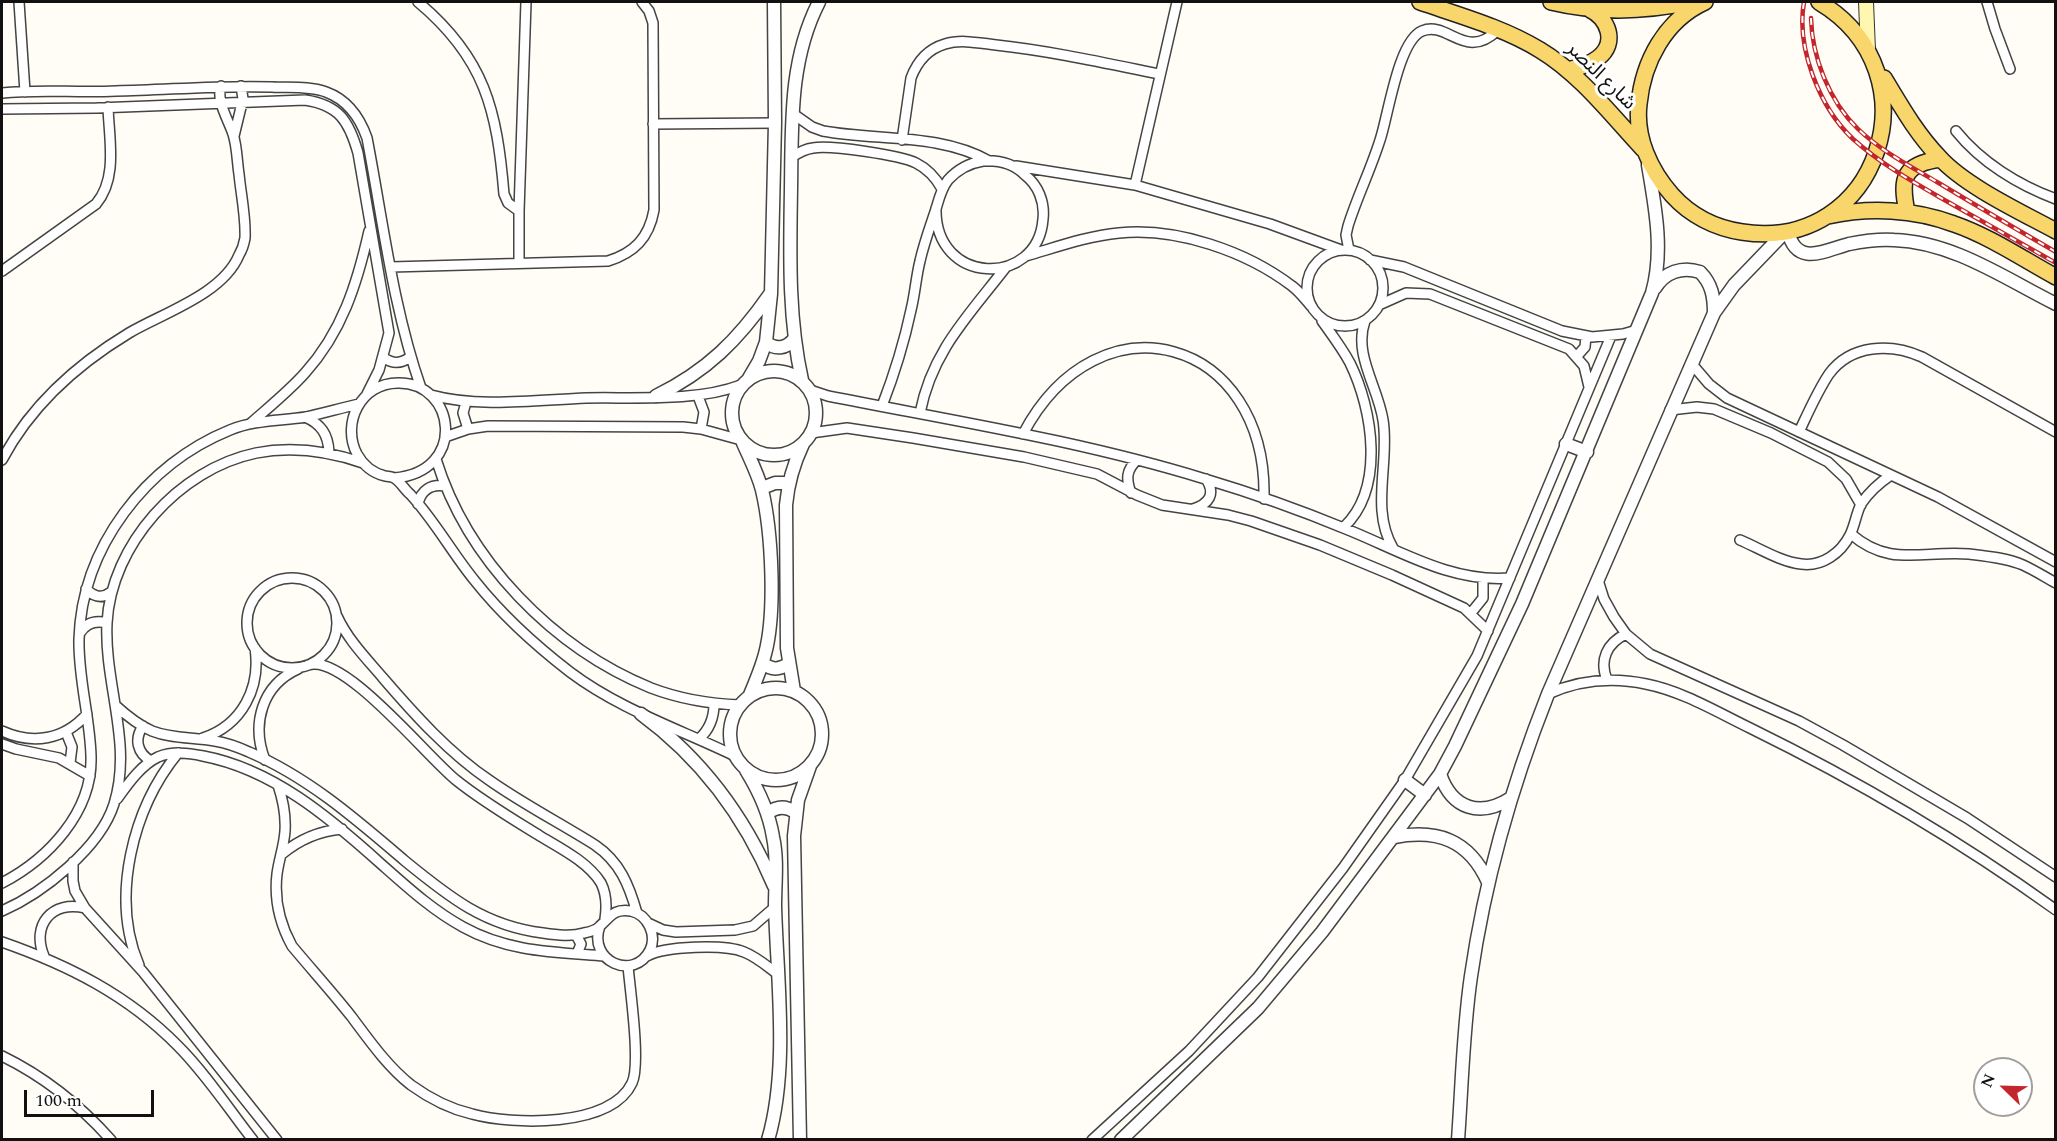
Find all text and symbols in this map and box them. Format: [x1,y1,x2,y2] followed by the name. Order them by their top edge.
[1560,38,1640,116] street label: شارع النصر
[1973,1057,2033,1117] north arrow
[1975,1070,2002,1091] text: N
[27,1078,158,1116] scale bar
[35,1087,82,1114] text: 100 m

